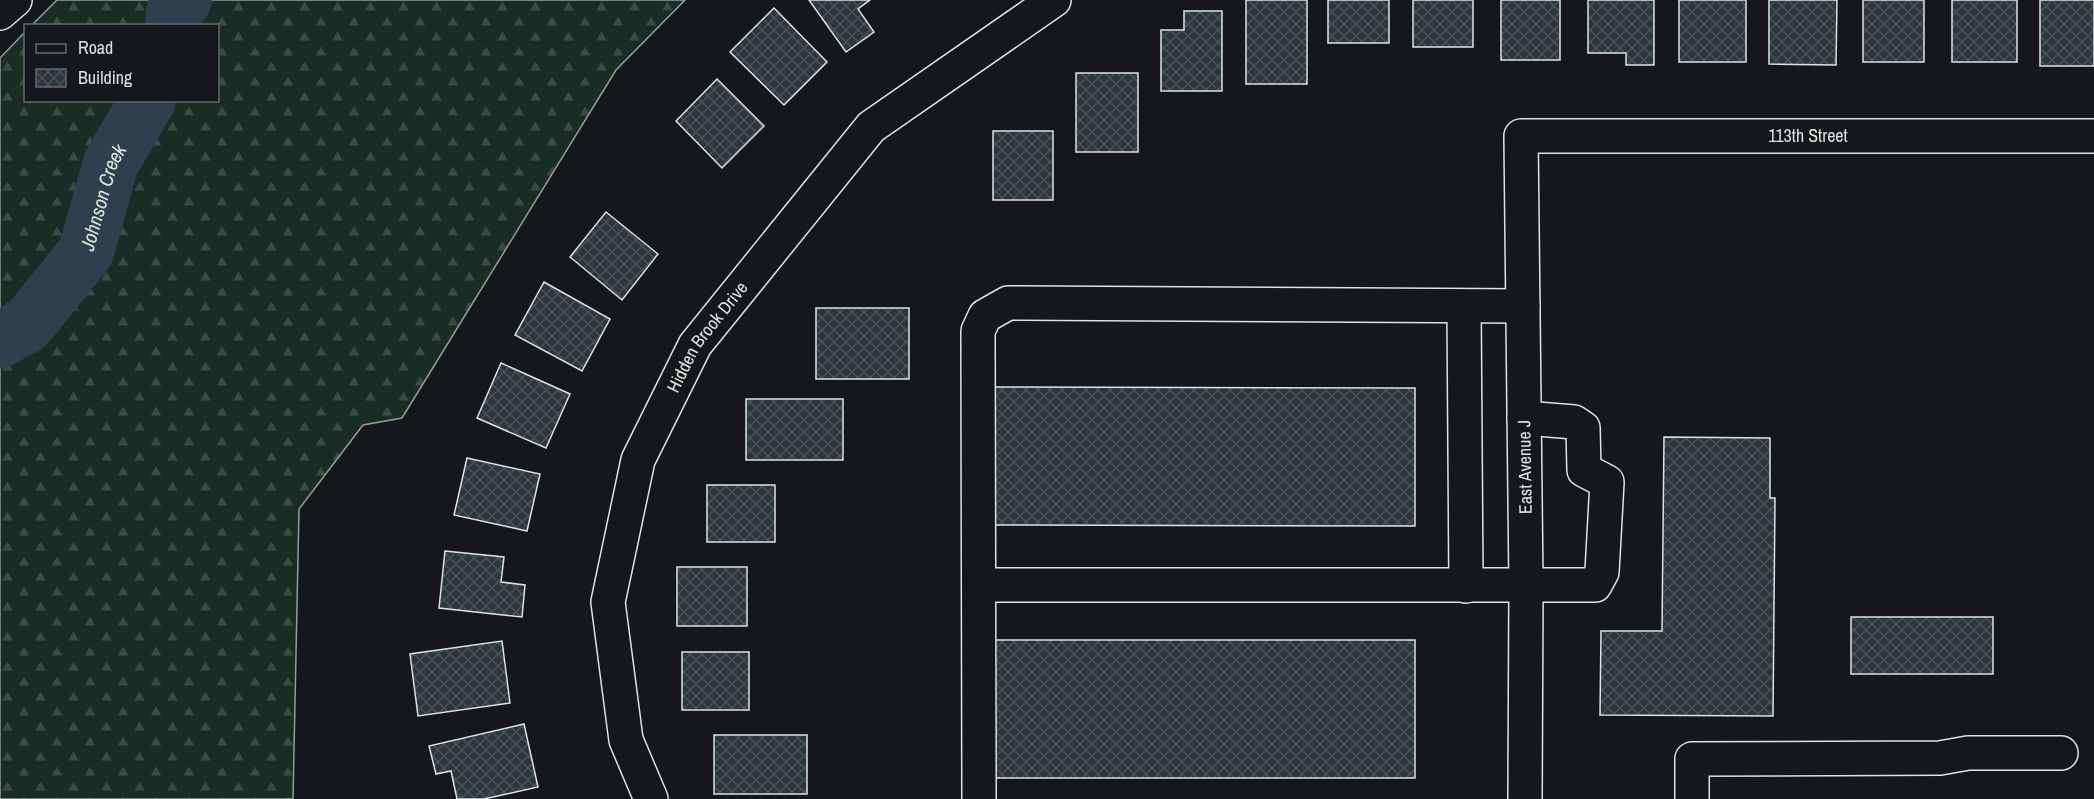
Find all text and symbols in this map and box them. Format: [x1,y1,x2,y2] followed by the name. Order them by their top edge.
[24,24,219,102] legend
[78,35,113,60] text: Road
[78,65,133,90] text: Building
[1768,123,1848,148] street label: 113th Street
[73,138,133,254] water label: Johnson Creek
[660,276,753,397] street label: Hidden Brook Drive
[1511,420,1538,514] street label: East Avenue J

